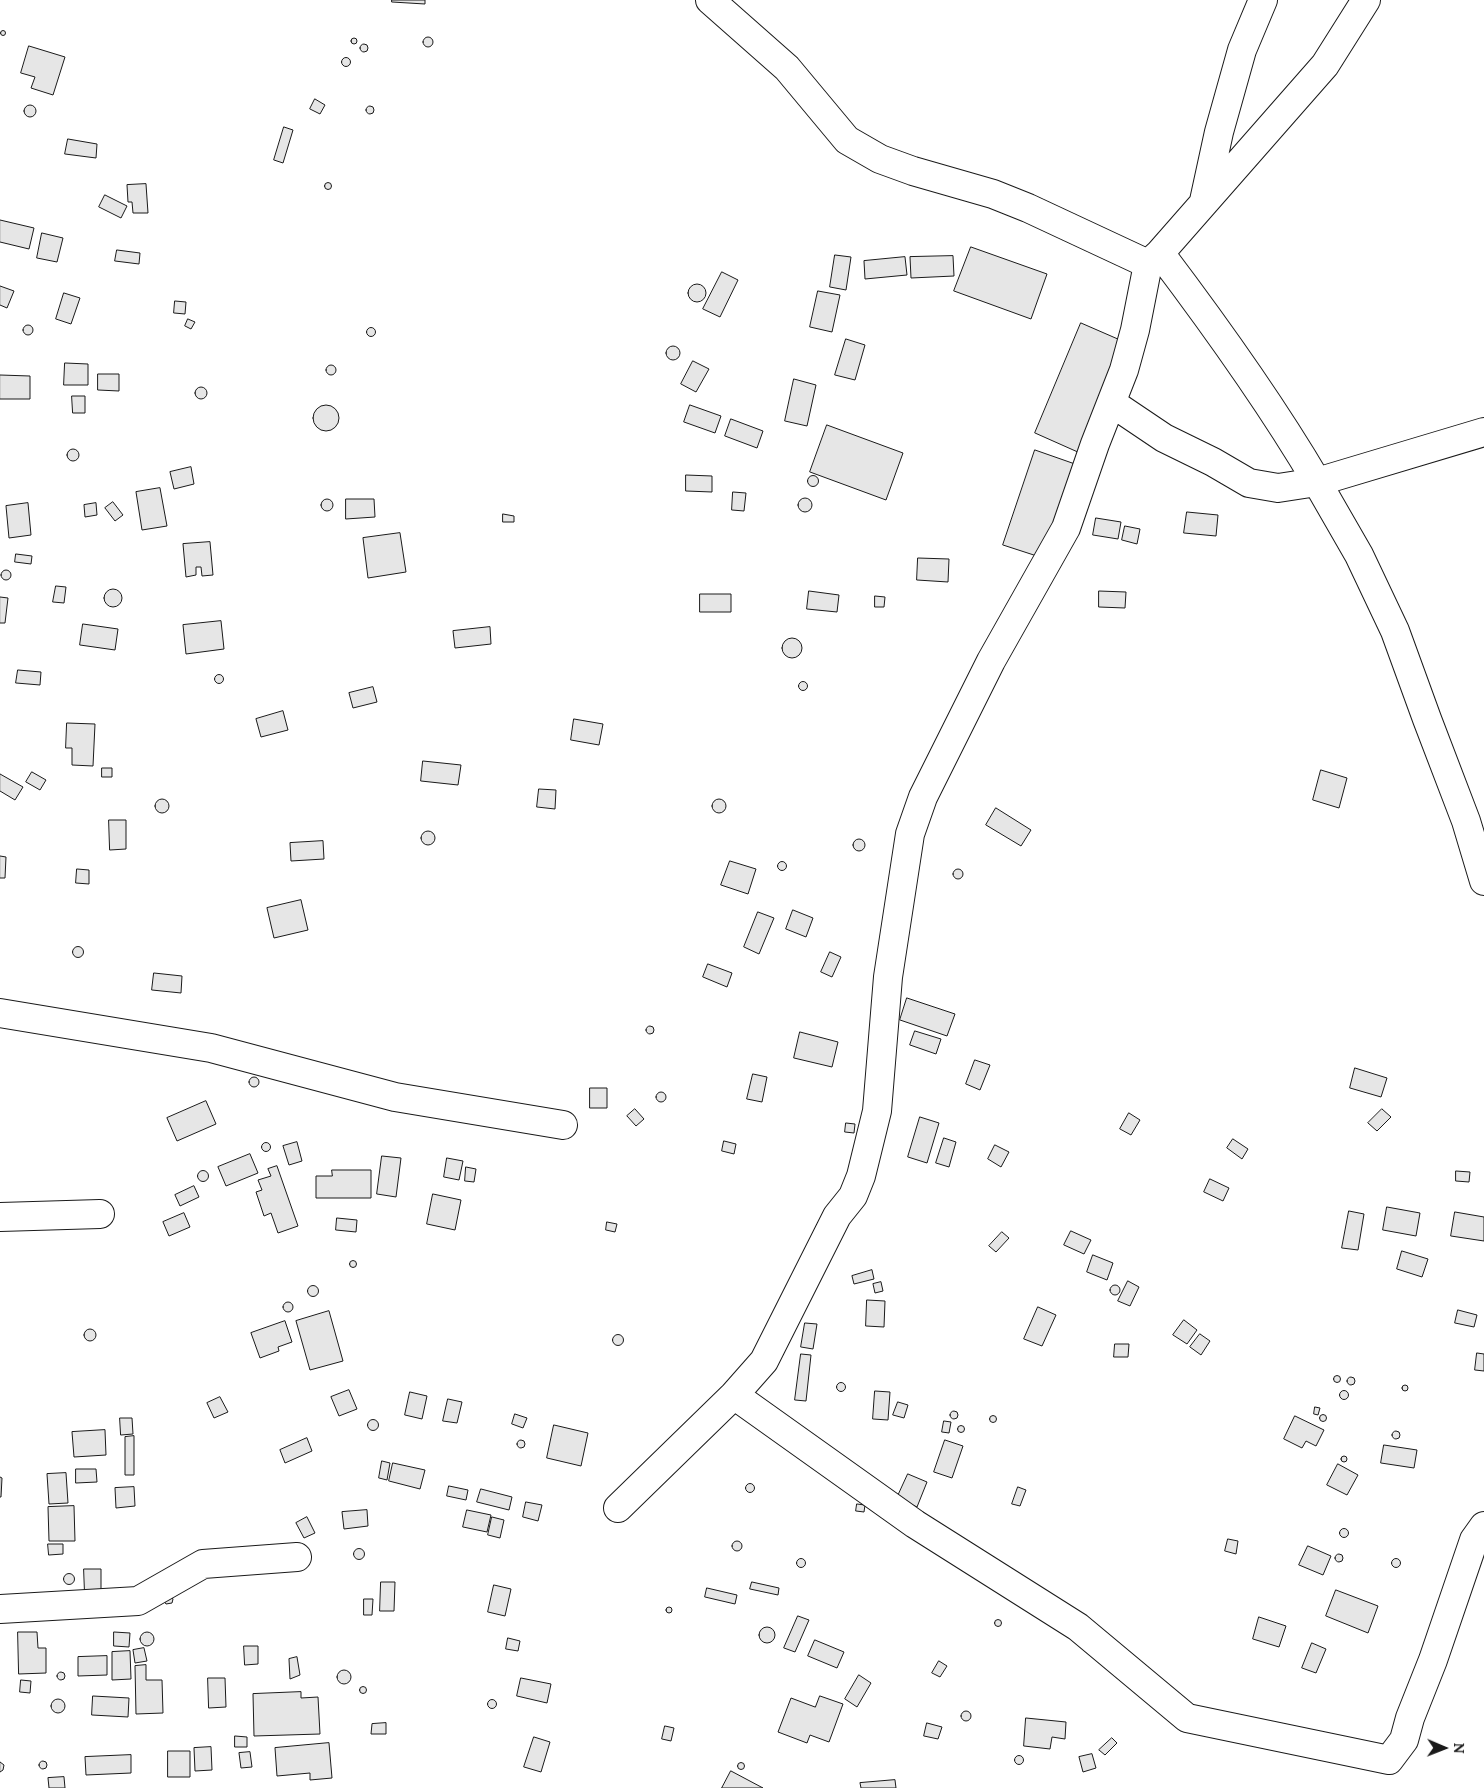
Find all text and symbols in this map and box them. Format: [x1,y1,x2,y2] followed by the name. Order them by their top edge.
[1419,1723,1469,1773] north arrow
[1450,1743,1468,1754] text: N

